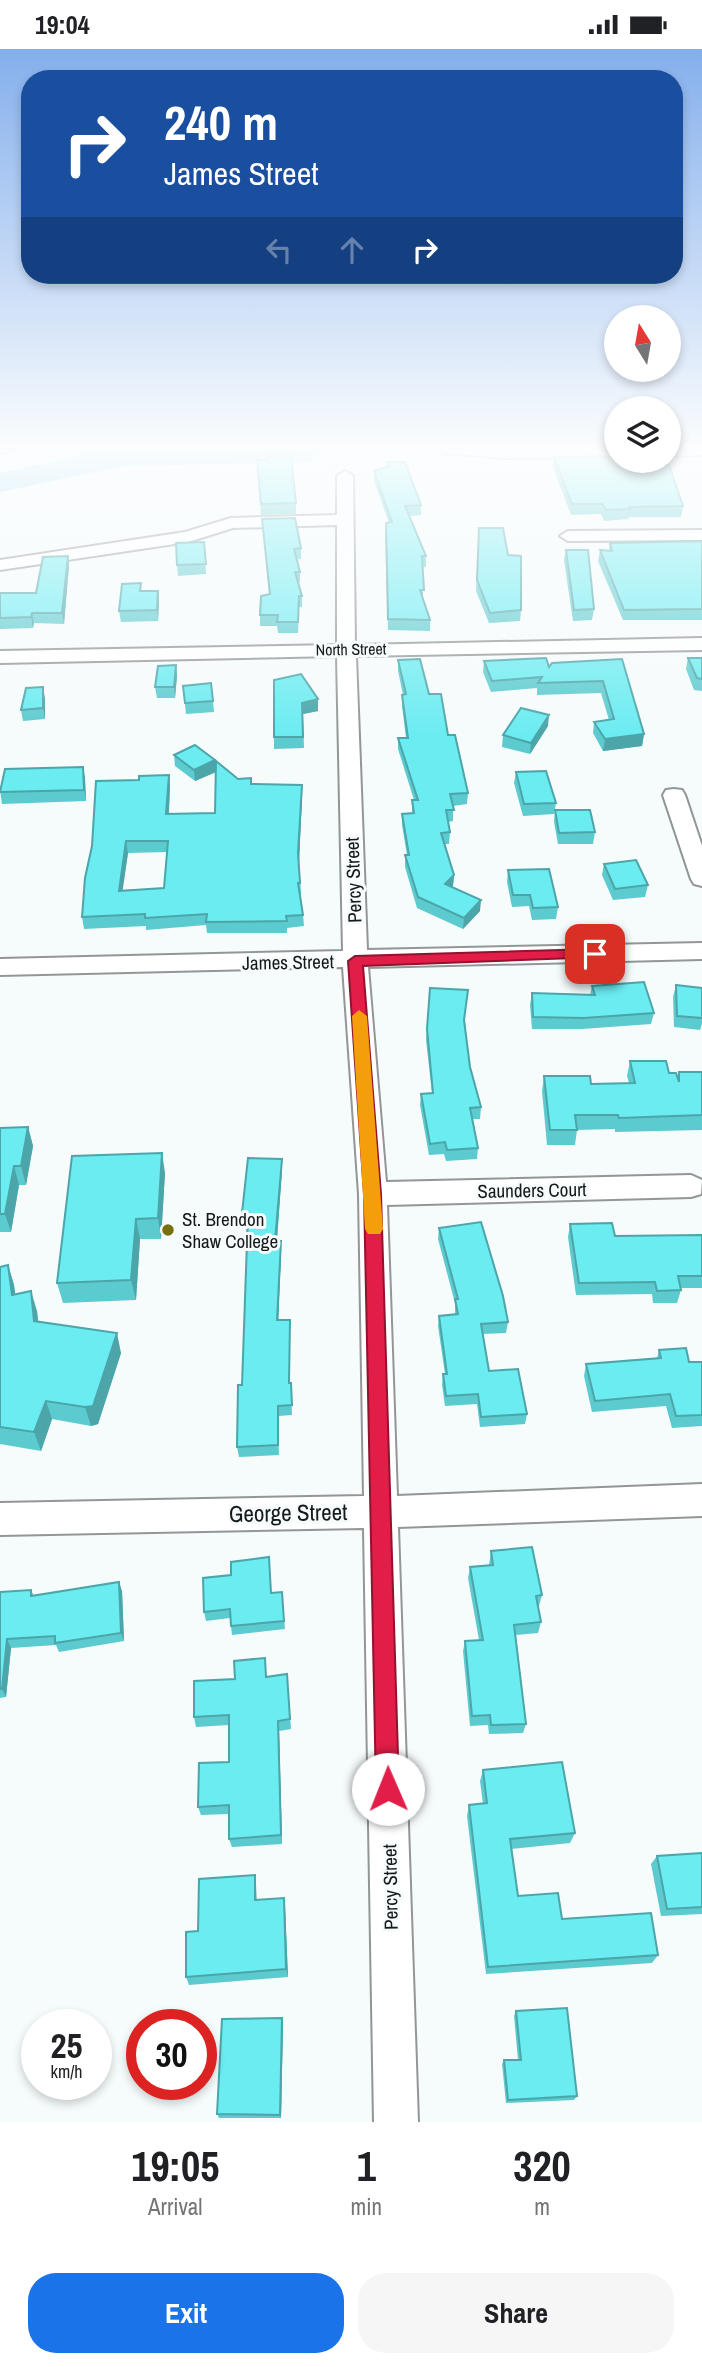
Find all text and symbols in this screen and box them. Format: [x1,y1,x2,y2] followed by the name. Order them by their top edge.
[35,7,90,42] text: 19:04
[164,89,278,155] text: 240 m
[49,98,140,189] icon: right
[164,152,319,195] text: James Street
[260,231,298,269] icon: left
[333,231,371,269] icon: ahead
[406,231,444,269] icon: right
[604,305,681,381] north arrow
[604,305,681,473] map controls
[604,396,681,473] button: layers
[315,637,387,661] street label: North Street
[338,836,367,923] street label: Percy Street
[565,924,625,984] pin
[576,935,614,973] icon: arrive
[242,948,335,976] street label: James Street
[477,1176,587,1204] street label: Saunders Court
[182,1206,278,1254] place label: St. Brendon Shaw College
[160,1222,176,1238] marker: St. Brendon Shaw College
[228,1496,347,1529] street label: George Street
[351,1752,425,1826] position arrow
[376,1843,404,1930] street label: Percy Street
[126,2009,217,2100] speed limit sign: 30
[51,2022,82,2069] text: 25
[51,2059,83,2084] text: km/h
[131,2138,219,2194] text: 19:05
[357,2138,376,2194] text: 1
[513,2138,571,2194] text: 320
[148,2191,203,2222] text: Arrival
[351,2191,382,2222] text: min
[534,2191,550,2222] text: m
[28,2273,344,2353] button: Exit
[358,2273,674,2353] button: Share

